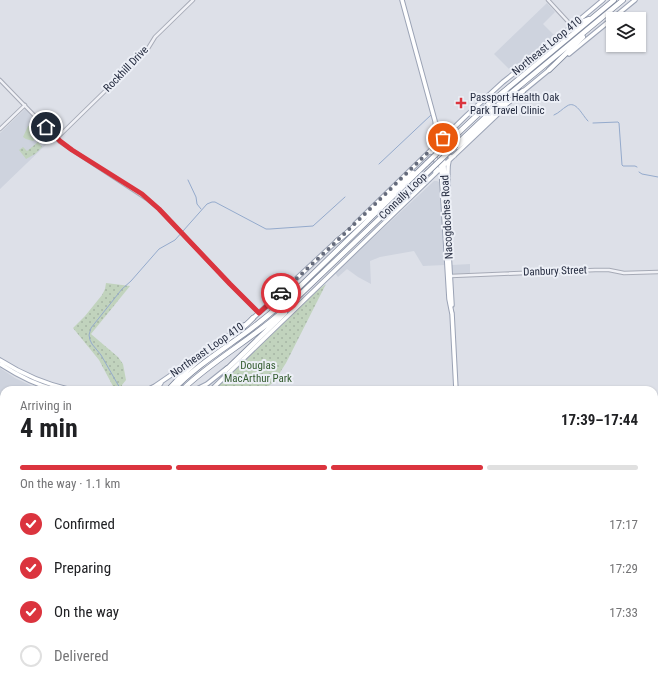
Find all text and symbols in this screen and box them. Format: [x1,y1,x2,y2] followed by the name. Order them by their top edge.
[606,12,646,52] map controls
[606,12,646,52] button: layers
[509,14,585,78] street label: Northeast Loop 410
[101,43,151,95] street label: Rockhill Drive
[470,91,559,117] place label: Passport Health Oak Park Travel Clinic
[455,97,467,109] marker: Passport Health Oak Park Travel Clinic
[29,110,63,144] pin
[35,116,57,138] icon: home
[426,121,460,155] pin
[432,127,454,149] icon: bag
[376,170,430,222] street label: Connally Loop
[438,175,456,259] street label: Nacogdoches Road
[523,263,587,279] street label: Danbury Street
[261,273,301,313] courier
[270,282,292,304] icon: car
[168,320,246,380] street label: Northeast Loop 410
[224,359,292,385] park label: Douglas MacArthur Park
[20,398,72,413] text: Arriving in
[561,411,638,429] text: 17:39–17:44
[20,413,78,443] text: 4 min
[20,476,120,491] text: On the way · 1.1 km
[20,513,42,535] icon: check
[54,515,115,533] text: Confirmed
[609,517,638,532] text: 17:17
[20,557,42,579] icon: check
[54,559,111,577] text: Preparing
[609,561,638,576] text: 17:29
[20,601,42,623] icon: check
[54,603,119,621] text: On the way
[609,605,638,620] text: 17:33
[54,647,109,665] text: Delivered

